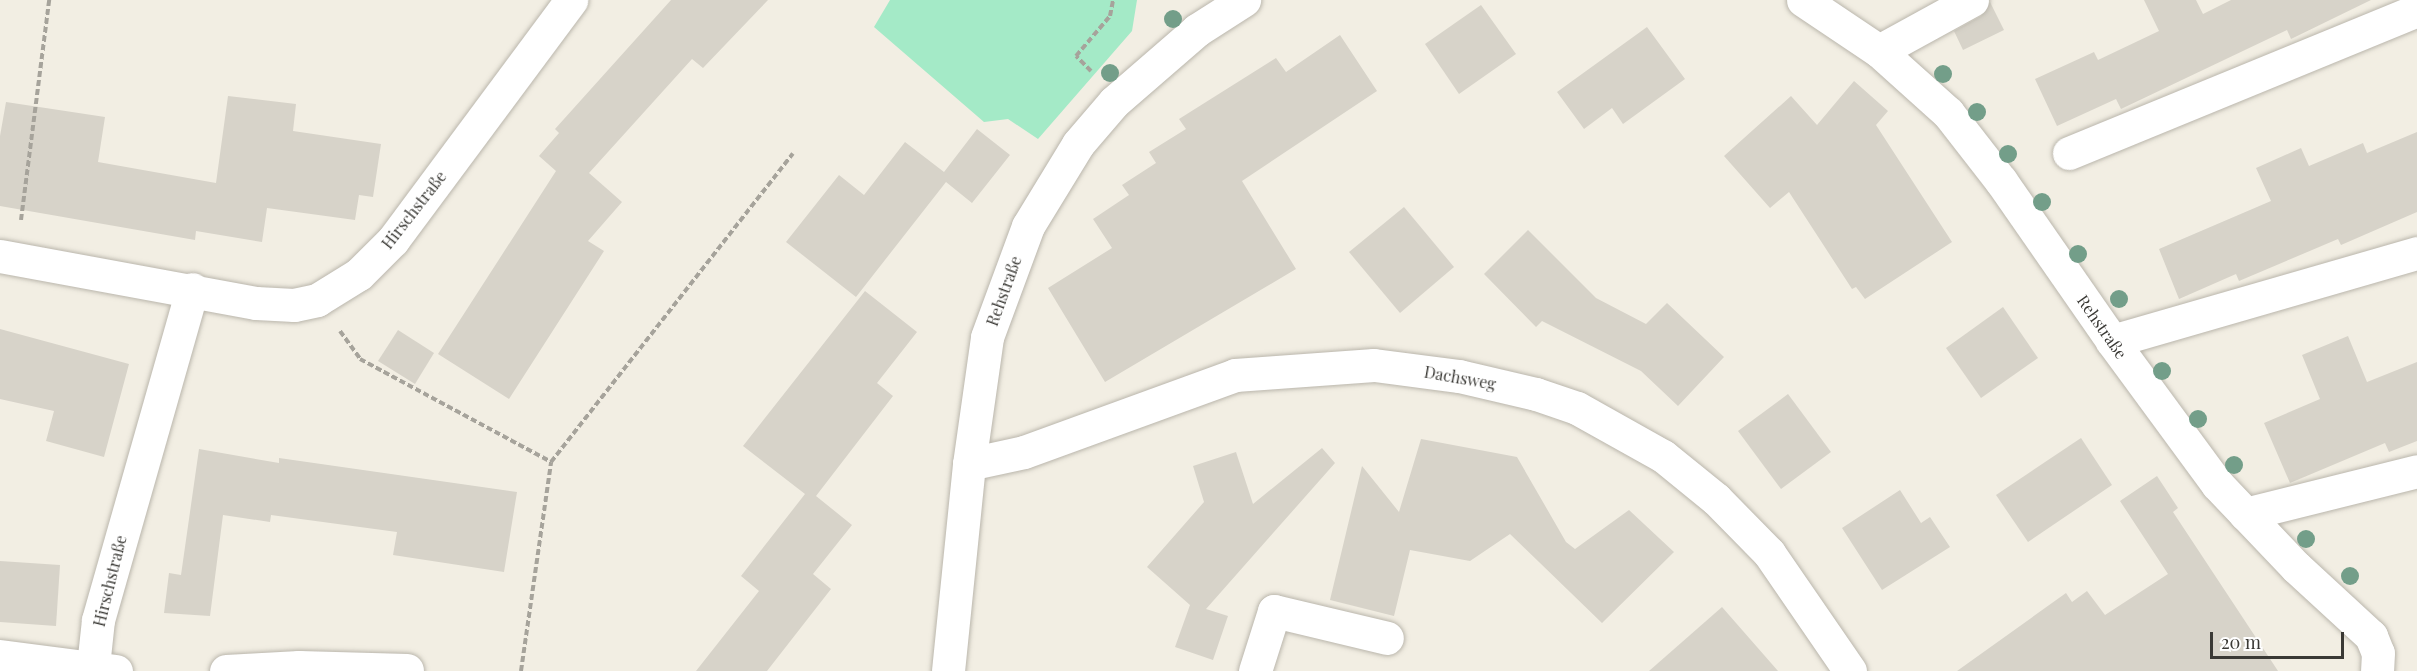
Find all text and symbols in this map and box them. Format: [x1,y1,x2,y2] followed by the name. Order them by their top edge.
[378,167,450,253] street label: Hirschstraße
[982,253,1026,329] street label: Rehstraße
[2073,292,2131,362] street label: Rehstraße
[1423,362,1497,394] street label: Dachsweg
[89,533,131,629] street label: Hirschstraße
[2213,620,2346,658] scale bar
[2221,630,2261,654] text: 20 m

